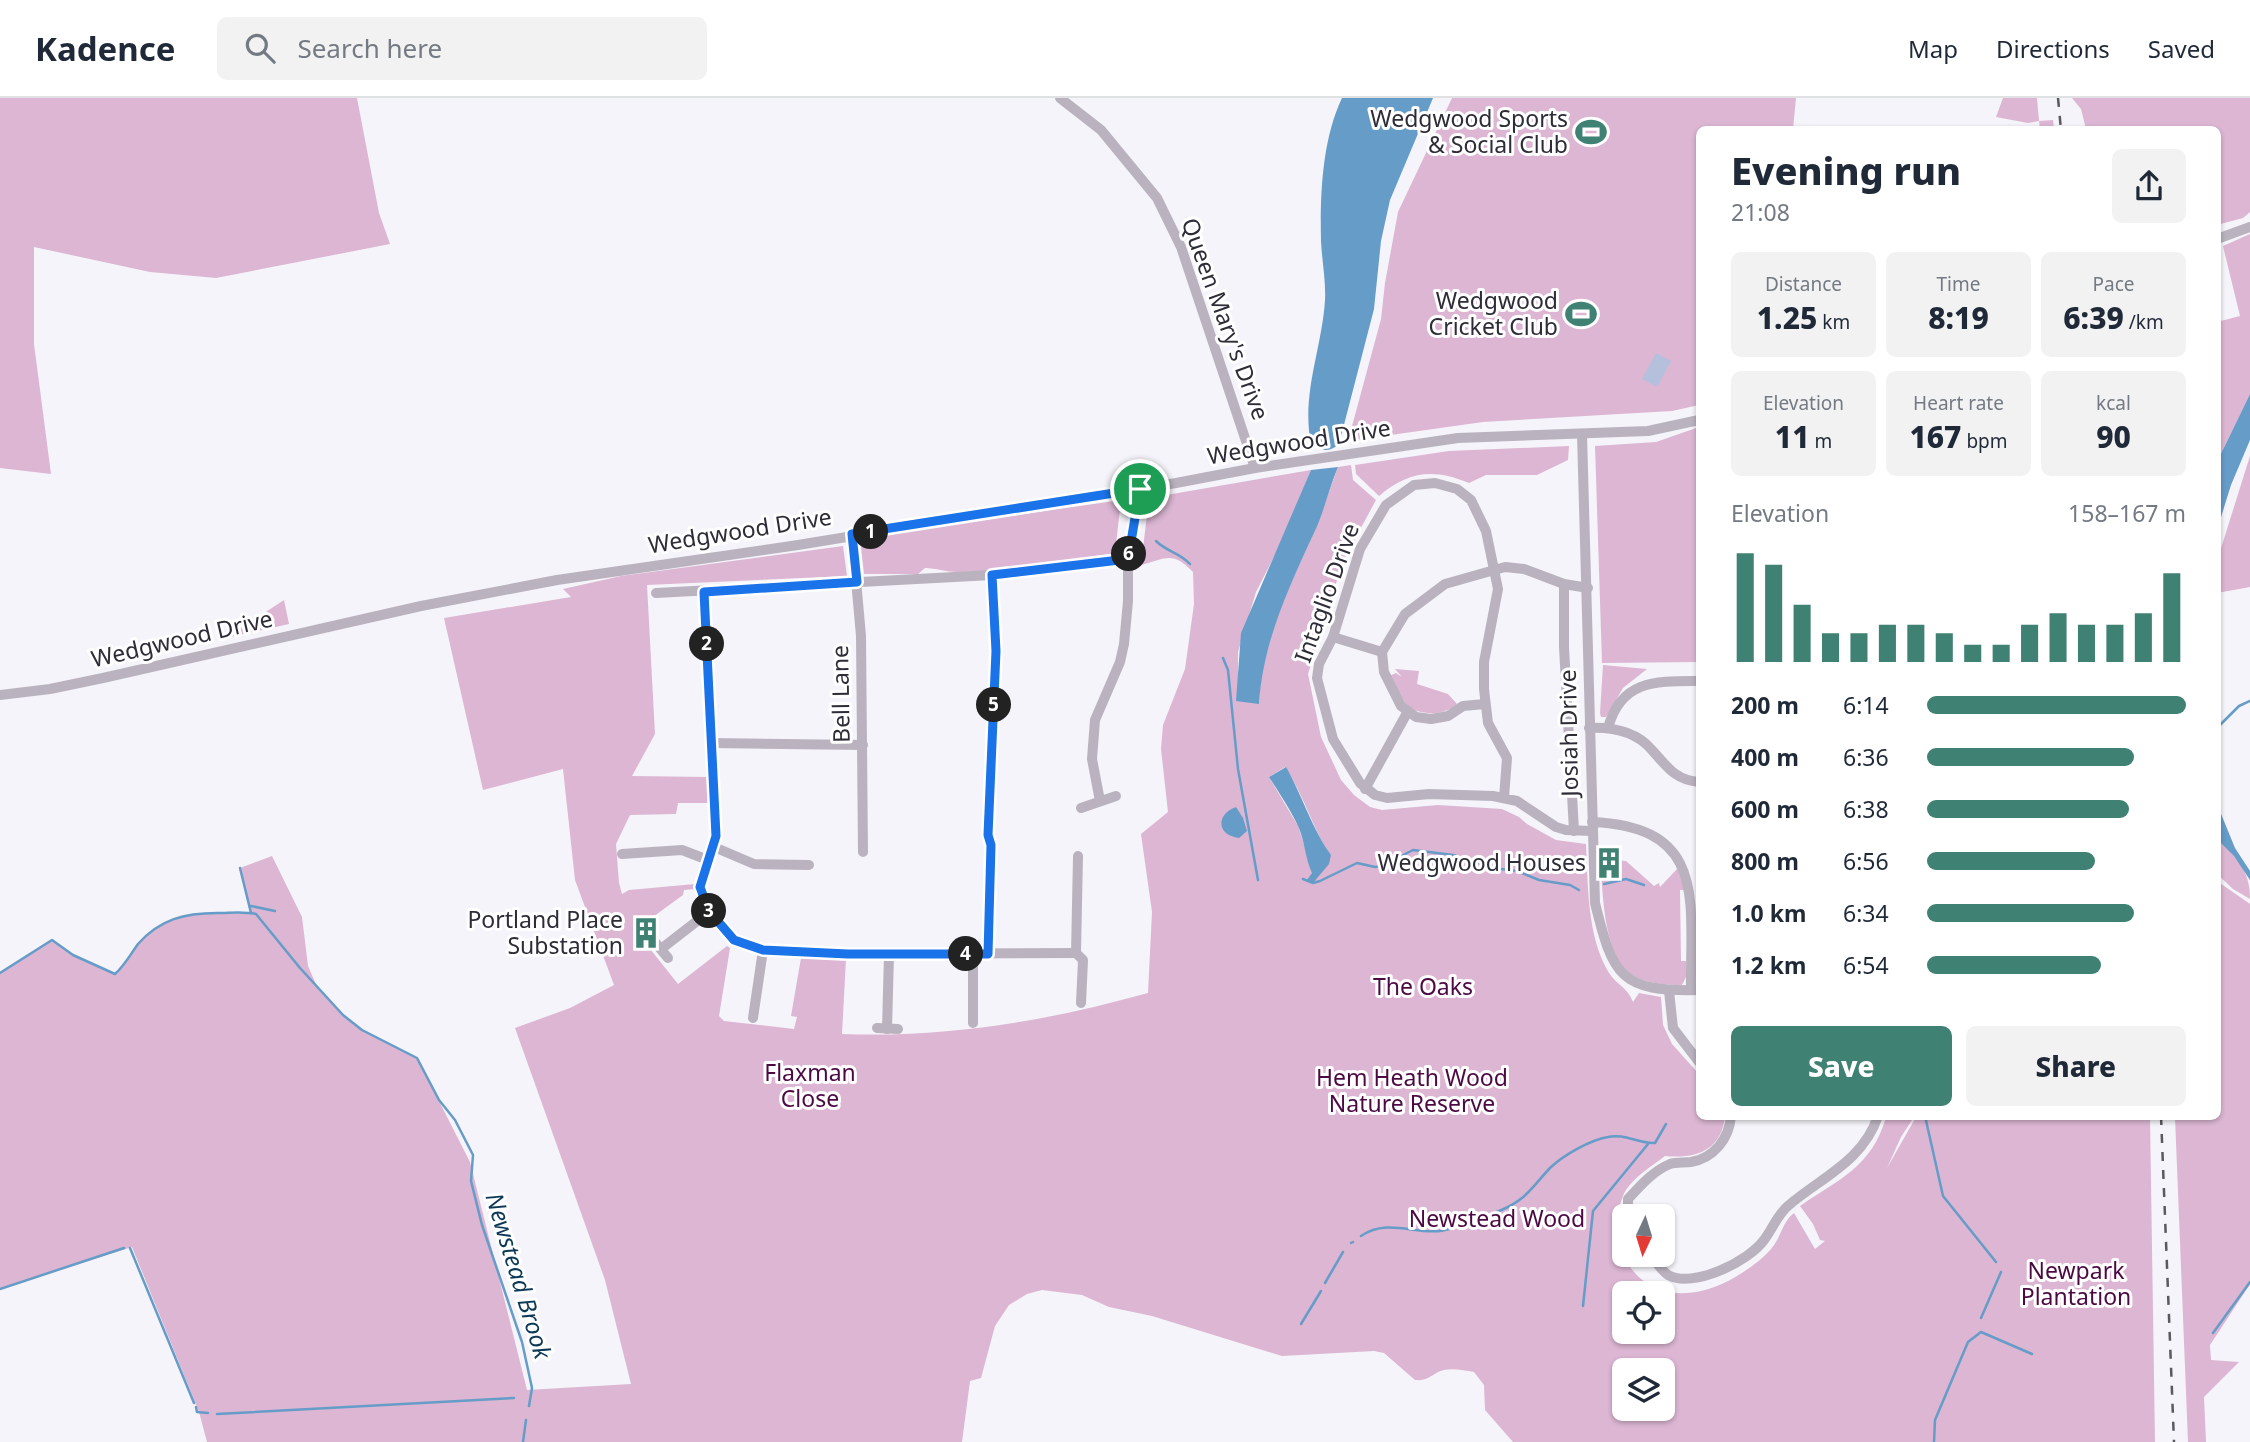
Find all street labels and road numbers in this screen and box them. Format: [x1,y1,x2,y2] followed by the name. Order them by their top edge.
[1175,213,1277,424] street label: Queen Mary's Drive
[1205,411,1393,471] street label: Wedgwood Drive
[646,500,834,560] street label: Wedgwood Drive
[1286,519,1366,667] street label: Intaglio Drive
[88,602,276,674] street label: Wedgwood Drive
[823,645,857,743] street label: Bell Lane
[1551,669,1585,799] street label: Josiah Drive

